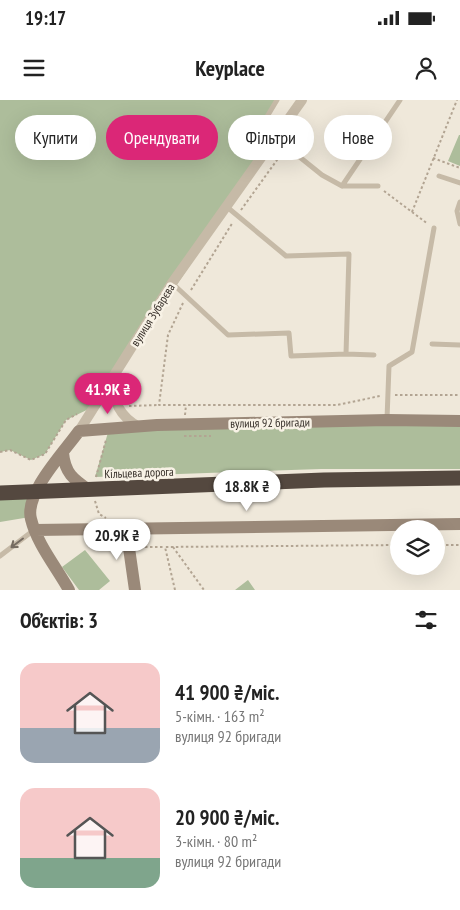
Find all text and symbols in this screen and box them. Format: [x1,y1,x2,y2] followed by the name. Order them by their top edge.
[25,6,66,30] text: 19:17
[20,54,48,82] icon: menu
[195,54,265,82] text: Keyplace
[412,54,440,82] icon: person
[15,115,96,160] chip: Купити
[106,115,218,160] chip: Орендувати
[228,115,314,160] chip: Фільтри
[324,115,392,160] chip: Нове
[127,281,178,349] street label: вулиця Зубарєва
[62,372,154,415] pin: 41.9K ₴
[85,379,131,399] text: 41.9K ₴
[230,414,310,431] street label: вулиця 92 бригади
[104,464,174,481] street label: Кільцева дорога
[201,470,293,512] pin: 18.8K ₴
[224,476,270,496] text: 18.8K ₴
[71,518,163,561] pin: 20.9K ₴
[390,520,445,575] map controls
[390,520,445,575] button: layers
[94,525,140,545] text: 20.9K ₴
[10,538,24,548] one-way arrow
[412,606,440,634] icon: filters
[20,607,98,634] text: Об’єктів: 3
[175,679,279,706] text: 41 900 ₴/міс.
[60,683,120,743] icon: home
[175,706,265,726] text: 5-кімн. · 163 m²
[175,726,281,746] text: вулиця 92 бригади
[175,804,279,831] text: 20 900 ₴/міс.
[60,808,120,868] icon: home
[175,831,257,851] text: 3-кімн. · 80 m²
[175,851,281,871] text: вулиця 92 бригади

